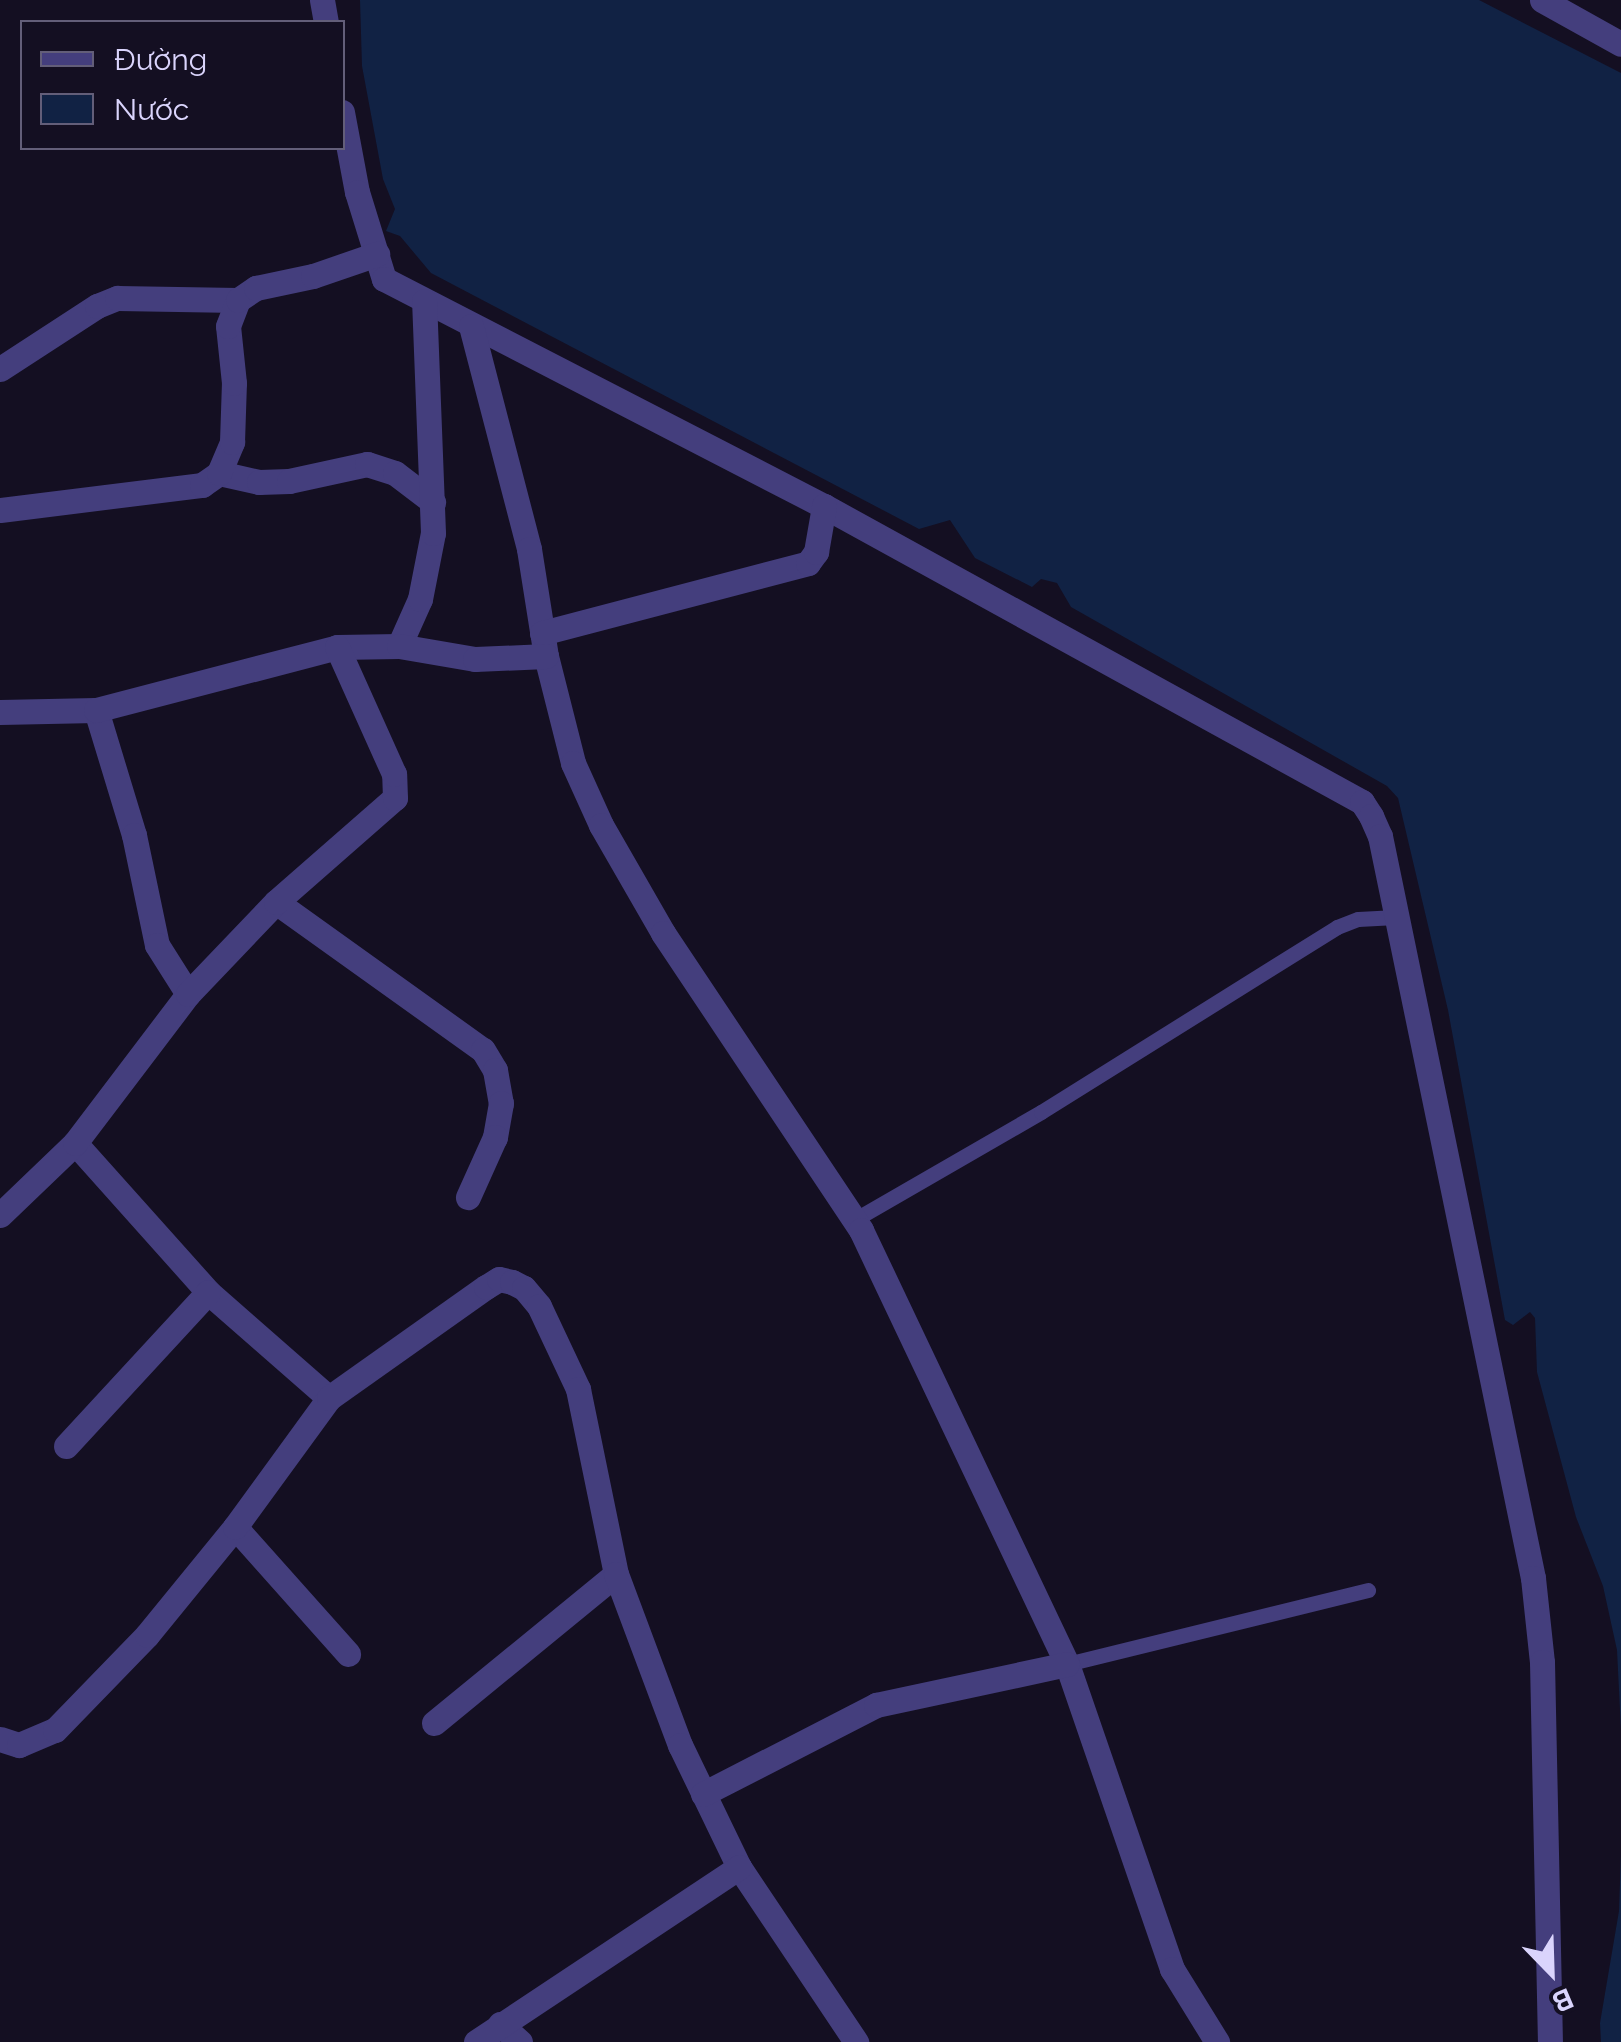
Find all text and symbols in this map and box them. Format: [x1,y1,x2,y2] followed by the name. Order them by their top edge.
[20,20,345,150] legend
[114,42,207,77] text: Đường
[114,92,189,127] text: Nước
[1501,1922,1601,2022] north arrow
[1548,1981,1578,2019] text: B

